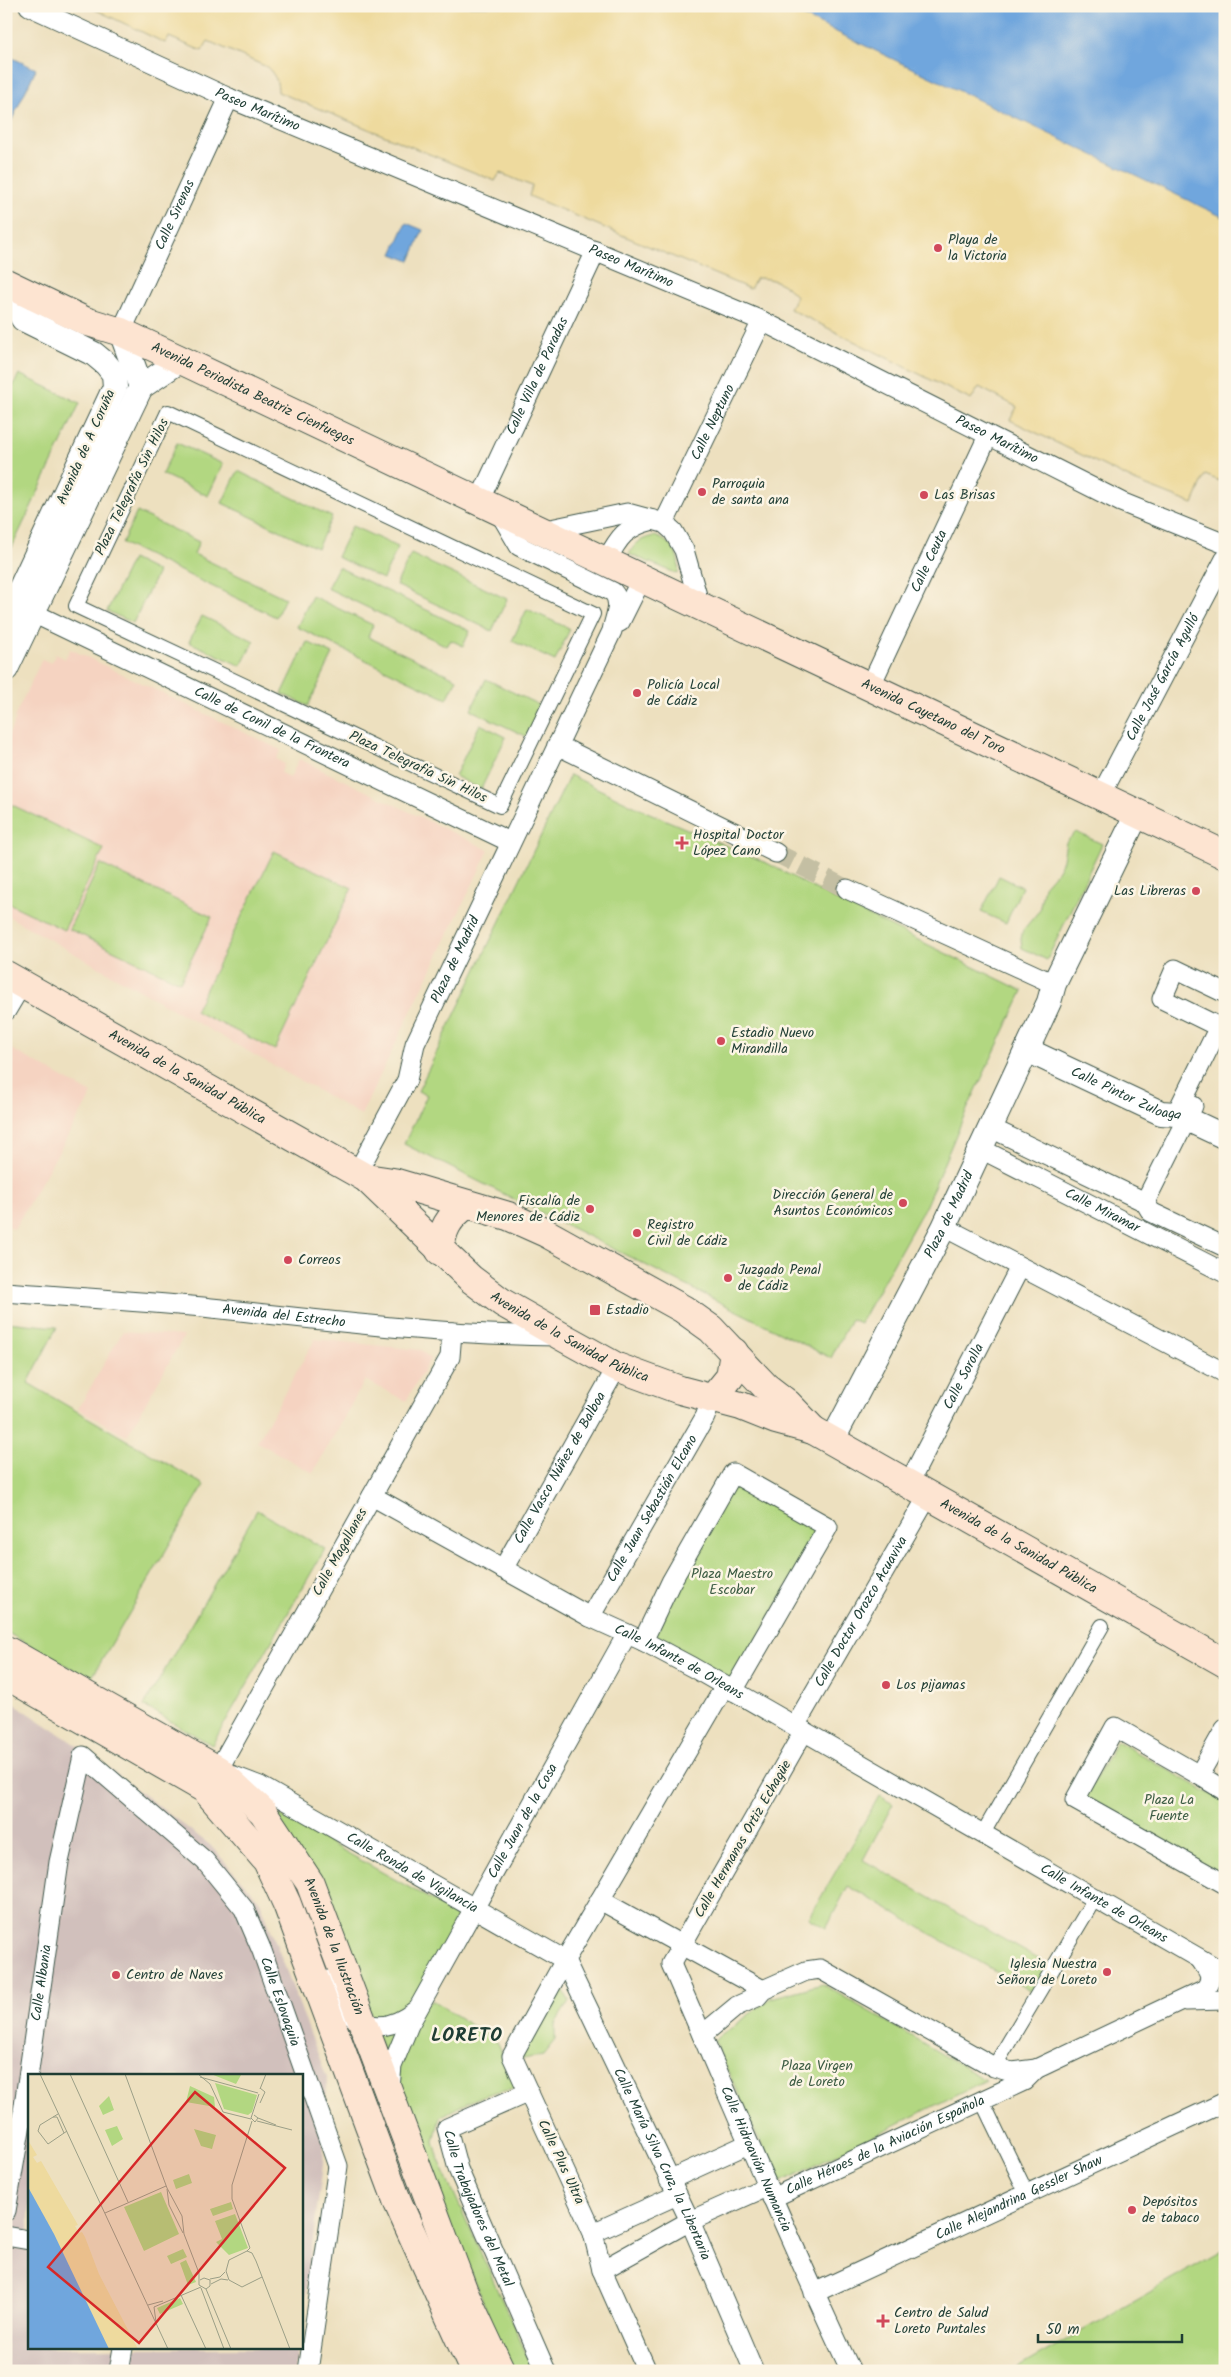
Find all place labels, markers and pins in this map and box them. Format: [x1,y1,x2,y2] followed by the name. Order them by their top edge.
[948,229,1007,267] place label: Playa de la Victoria
[932,242,944,254] marker: Playa de la Victoria
[712,473,789,511] place label: Parroquia de santa ana
[934,484,995,506] place label: Las Brisas
[696,486,708,498] marker: Parroquia de santa ana
[918,489,930,501] marker: Las Brisas
[647,674,720,712] place label: Policía Local de Cádiz
[631,687,643,699] marker: Policía Local de Cádiz
[693,824,785,862] place label: Hospital Doctor López Cano
[675,836,689,850] marker: Hospital Doctor López Cano
[1114,880,1186,902] place label: Las Libreras
[1190,885,1202,897] marker: Las Libreras
[731,1022,814,1060] place label: Estadio Nuevo Mirandilla
[715,1035,727,1047] marker: Estadio Nuevo Mirandilla
[772,1184,894,1222] place label: Dirección General de Asuntos Económicos
[476,1190,581,1228] place label: Fiscalía de Menores de Cádiz
[897,1197,909,1209] marker: Dirección General de Asuntos Económicos
[584,1203,596,1215] marker: Fiscalía de Menores de Cádiz
[647,1214,727,1252] place label: Registro Civil de Cádiz
[631,1227,643,1239] marker: Registro Civil de Cádiz
[298,1249,341,1271] place label: Correos
[282,1254,294,1266] marker: Correos
[738,1259,822,1297] place label: Juzgado Penal de Cádiz
[722,1272,734,1284] marker: Juzgado Penal de Cádiz
[606,1299,649,1321] place label: Estadio
[588,1303,602,1317] marker: Estadio
[896,1674,965,1696] place label: Los pijamas
[880,1679,892,1691] marker: Los pijamas
[997,1953,1097,1991] place label: Iglesia Nuestra Señora de Loreto
[126,1964,223,1986] place label: Centro de Naves
[1101,1966,1113,1978] marker: Iglesia Nuestra Señora de Loreto
[110,1969,122,1981] marker: Centro de Naves
[1142,2191,1199,2229] place label: Depósitos de tabaco
[1126,2204,1138,2216] marker: Depósitos de tabaco
[894,2302,989,2340] place label: Centro de Salud Loreto Puntales
[876,2314,890,2328] marker: Centro de Salud Loreto Puntales

